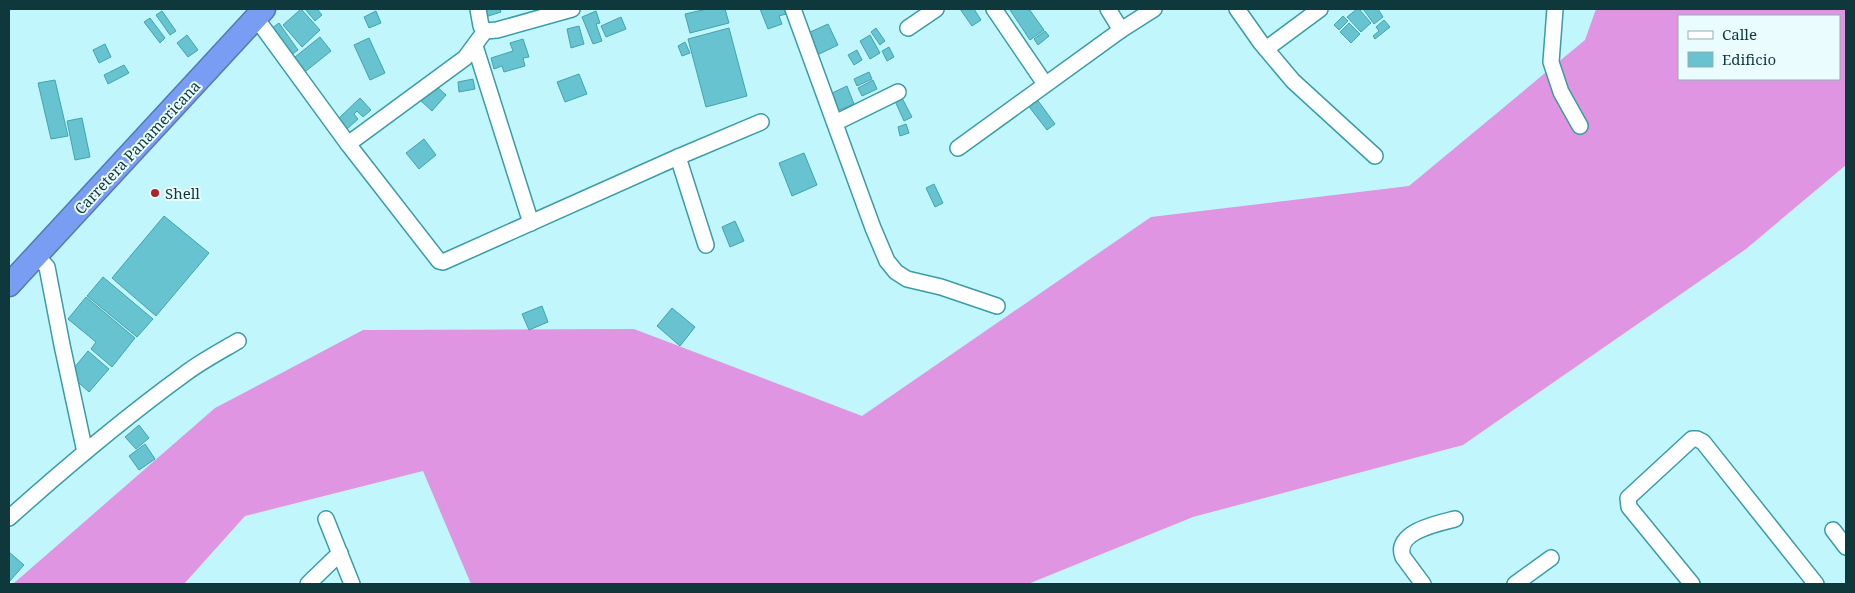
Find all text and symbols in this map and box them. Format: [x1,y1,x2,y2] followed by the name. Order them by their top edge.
[1678,15,1840,80] legend
[1722,24,1757,44] text: Calle
[1722,49,1776,69] text: Edificio
[70,76,204,218] street label: Carretera Panamericana
[165,183,200,203] place label: Shell
[149,187,161,199] marker: Shell

